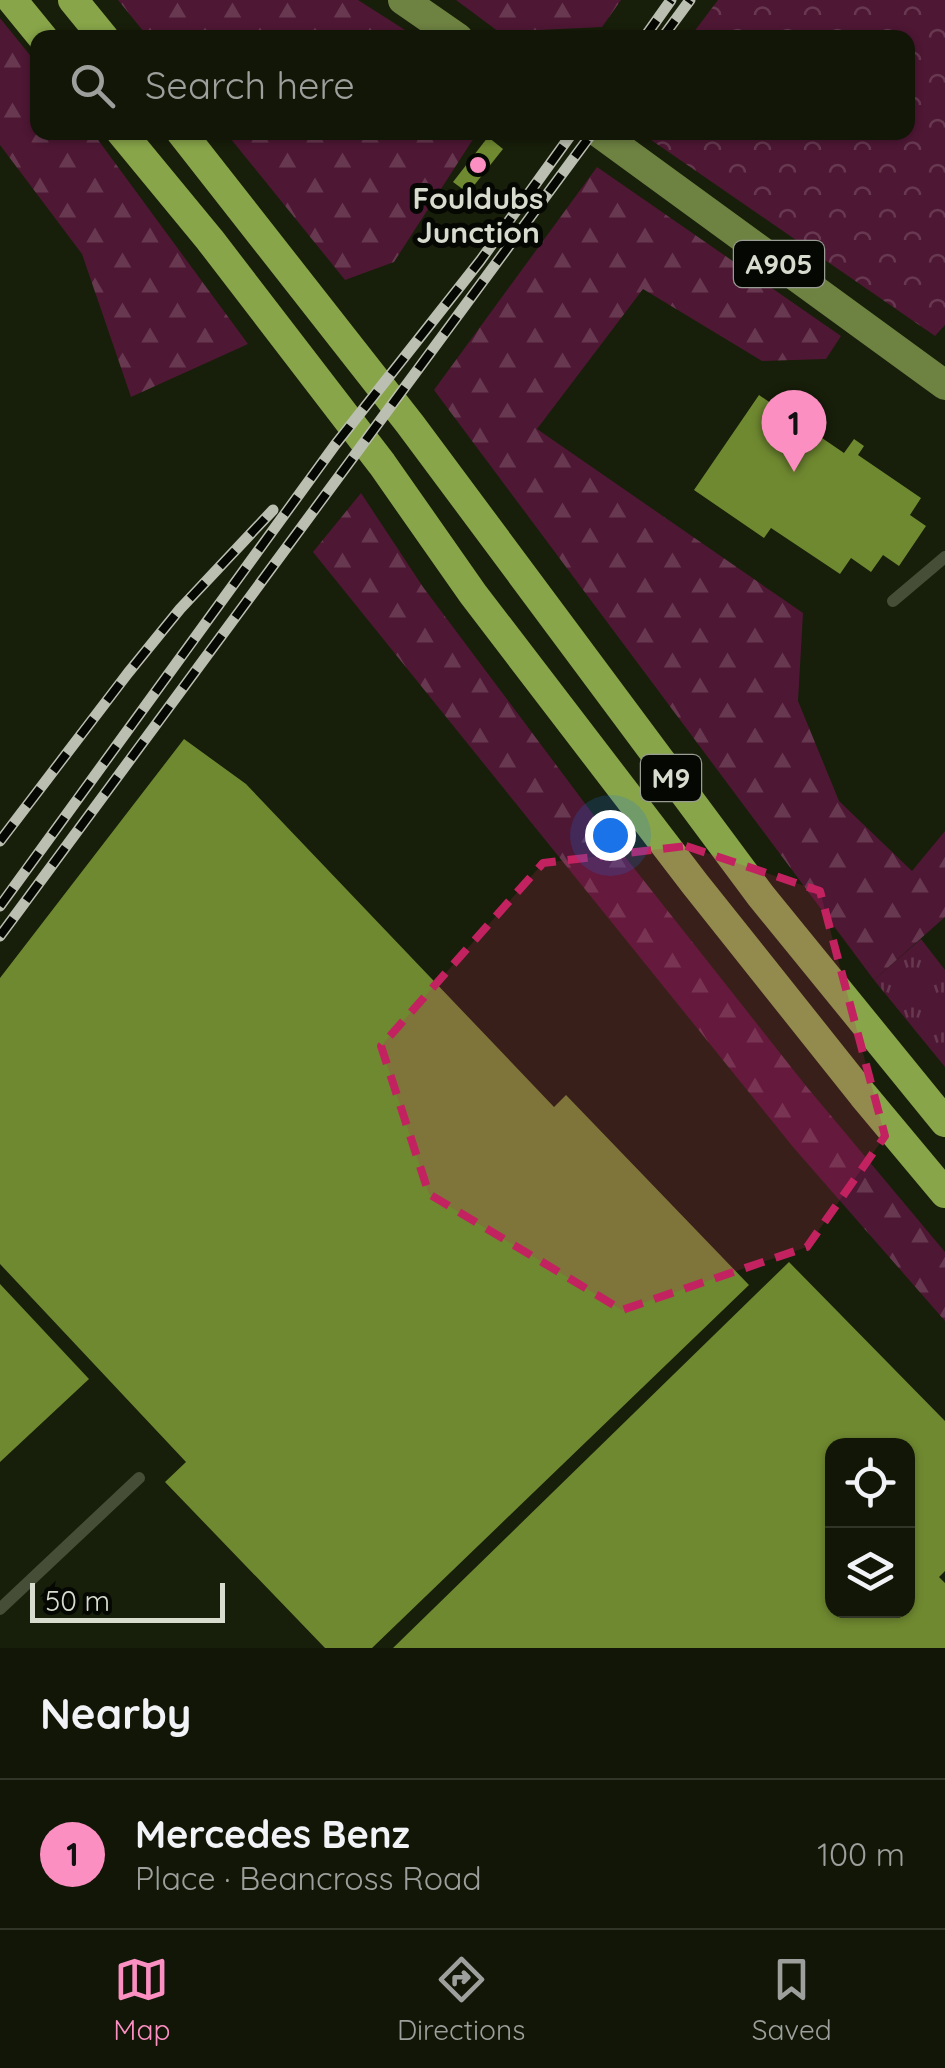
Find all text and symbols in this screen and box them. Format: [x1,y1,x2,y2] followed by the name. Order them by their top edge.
[30,30,915,140] search box
[65,58,120,113] icon: search
[145,61,355,109] text: Search here
[467,154,489,176] marker: Fouldubs Junction
[413,179,543,251] place label: Fouldubs Junction
[734,241,824,287] road number: A905
[762,390,826,472] pin: 1
[641,755,701,801] road number: M9
[585,810,636,861] your location
[825,1438,915,1618] map controls
[825,1438,915,1528] button: locate
[825,1528,915,1618] button: layers
[30,1578,225,1622] scale bar
[45,1583,110,1618] text: 50 m
[40,1687,191,1740] text: Nearby
[135,1810,410,1858] text: Mercedes Benz
[66,1834,79,1874] text: 1
[817,1834,905,1874] text: 100 m
[135,1858,482,1898] text: Place · Beancross Road
[113,1952,170,2047] tab: Map
[397,1952,525,2047] tab: Directions
[752,1952,832,2047] tab: Saved

